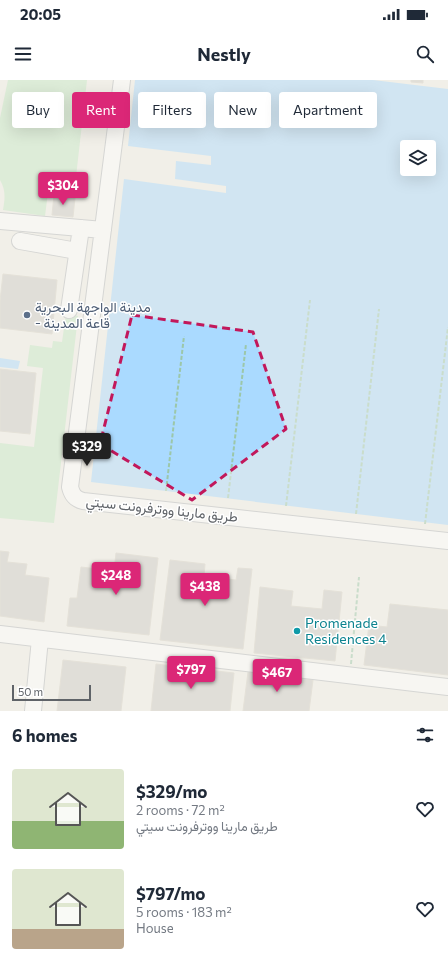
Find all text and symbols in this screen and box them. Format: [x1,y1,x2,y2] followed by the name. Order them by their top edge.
[20,5,61,23] text: 20:05
[12,43,34,65] icon: menu
[197,43,251,65] text: Nestly
[414,43,436,65] icon: search
[12,92,64,128] chip: Buy
[72,92,130,128] chip: Rent
[138,92,206,128] chip: Filters
[214,92,271,128] chip: New
[279,92,377,128] chip: Apartment
[400,140,436,176] map controls
[400,140,436,176] button: layers
[39,172,87,206] pin: $304
[47,177,79,193] text: $304
[35,298,151,331] place label: مدينة الواجهة البحرية - قاعة المدينة
[22,310,32,320] marker: مدينة الواجهة البحرية - قاعة المدينة
[63,433,111,467] pin: $329
[72,438,102,454] text: $329
[85,492,239,529] street label: طريق مارينا ووترفرونت سيتي
[92,562,140,596] pin: $248
[101,567,131,583] text: $248
[181,573,229,607] pin: $438
[189,578,221,594] text: $438
[305,614,387,647] place label: Promenade Residences 4
[292,626,302,636] marker: Promenade Residences 4
[167,656,215,690] pin: $797
[253,659,301,693] pin: $467
[176,661,206,677] text: $797
[262,664,292,680] text: $467
[12,683,91,702] scale bar
[18,685,43,698] text: 50 m
[414,724,436,746] icon: filters
[12,725,77,746] text: 6 homes
[136,781,207,802] text: $329/mo
[44,785,92,833] icon: home
[414,798,436,820] icon: heart
[136,802,225,818] text: 2 rooms · 72 m²
[136,818,278,834] text: طريق مارينا ووترفرونت سيتي
[136,883,206,904] text: $797/mo
[44,885,92,933] icon: home
[414,898,436,920] icon: heart
[136,904,232,920] text: 5 rooms · 183 m²
[136,920,174,936] text: House

